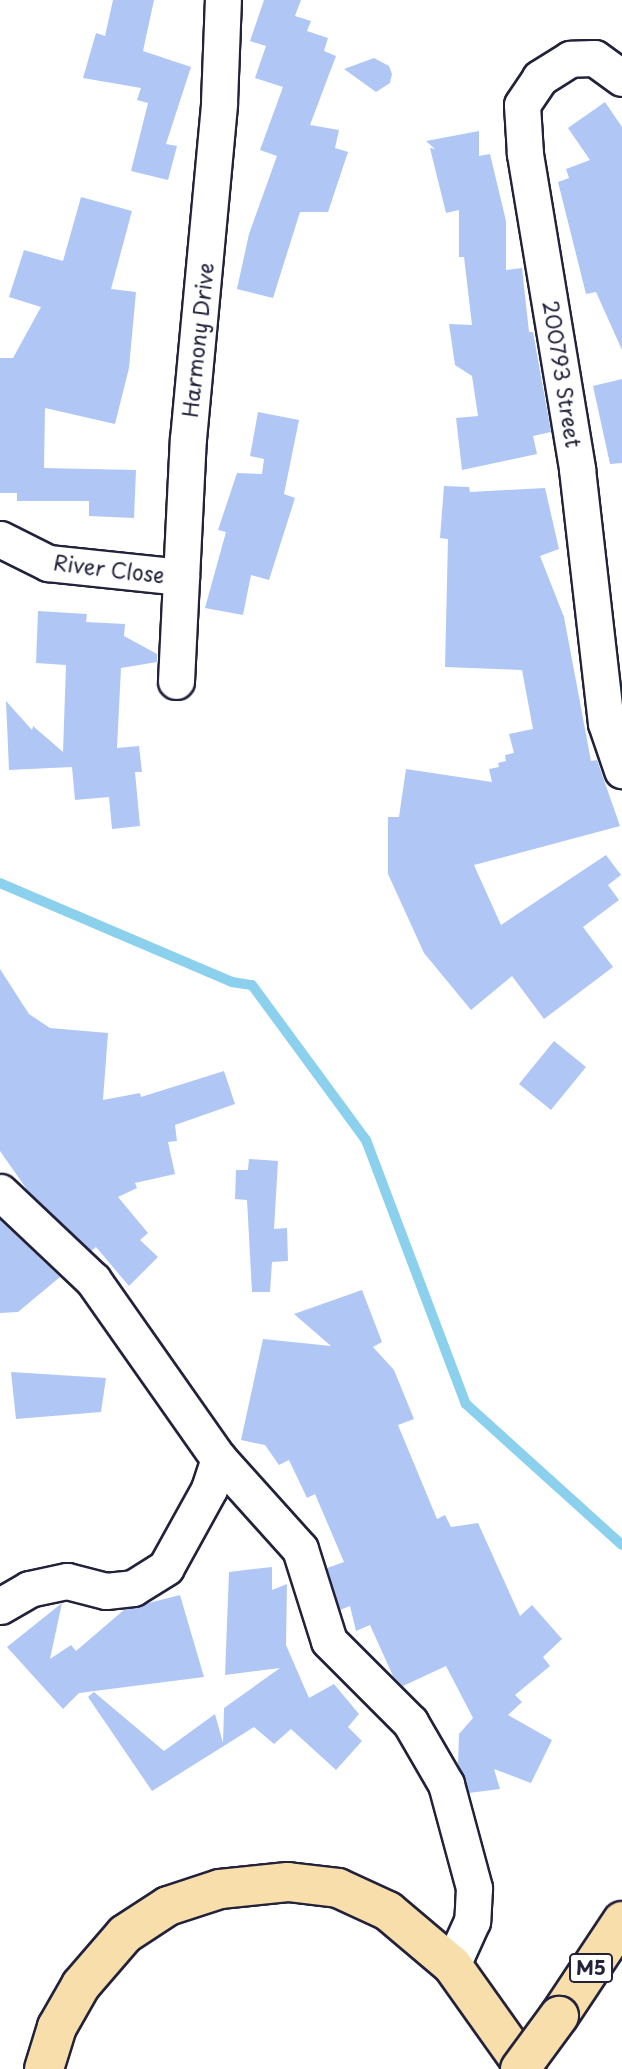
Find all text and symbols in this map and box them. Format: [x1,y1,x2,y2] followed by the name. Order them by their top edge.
[176,261,218,419] street label: Harmony Drive
[539,298,587,450] street label: 200793 Street
[52,549,166,587] street label: River Close
[568,1952,614,1984] road number: M5

